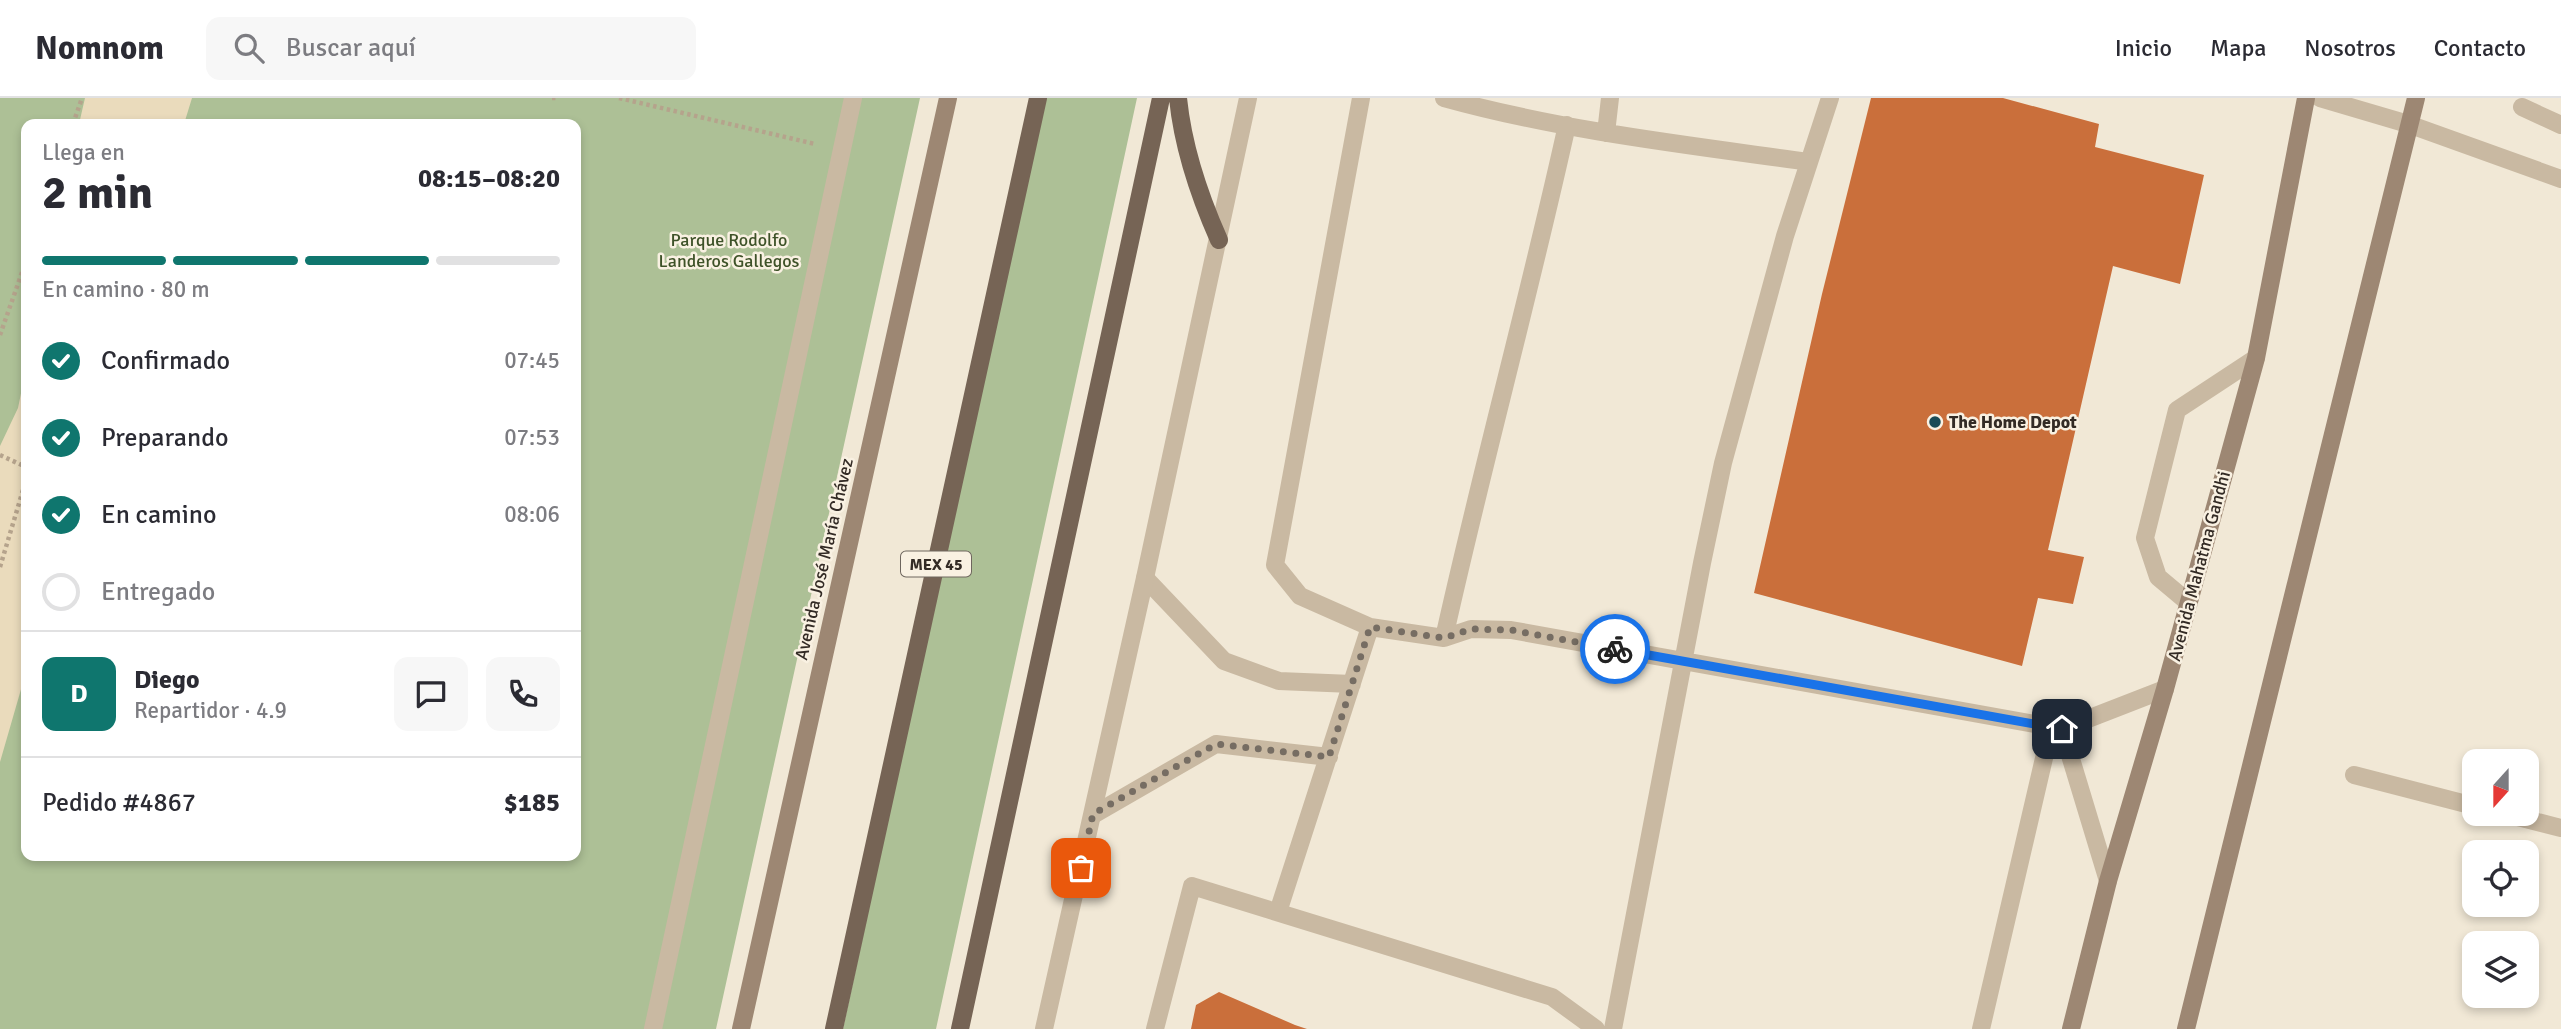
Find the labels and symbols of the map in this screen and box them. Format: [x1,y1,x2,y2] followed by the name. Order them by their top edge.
[659,229,800,272] park label: Parque Rodolfo Landeros Gallegos
[1949,411,2077,433] place label: The Home Depot
[1927,414,1943,430] marker: The Home Depot
[790,456,858,662] street label: Avenida José María Chávez
[2163,469,2235,663] street label: Avenida Mahatma Gandhi
[901,551,971,576] road number: MEX 45
[1580,614,1650,684] courier
[2032,699,2092,759] pin
[2462,749,2539,826] north arrow
[1051,838,1111,898] pin

